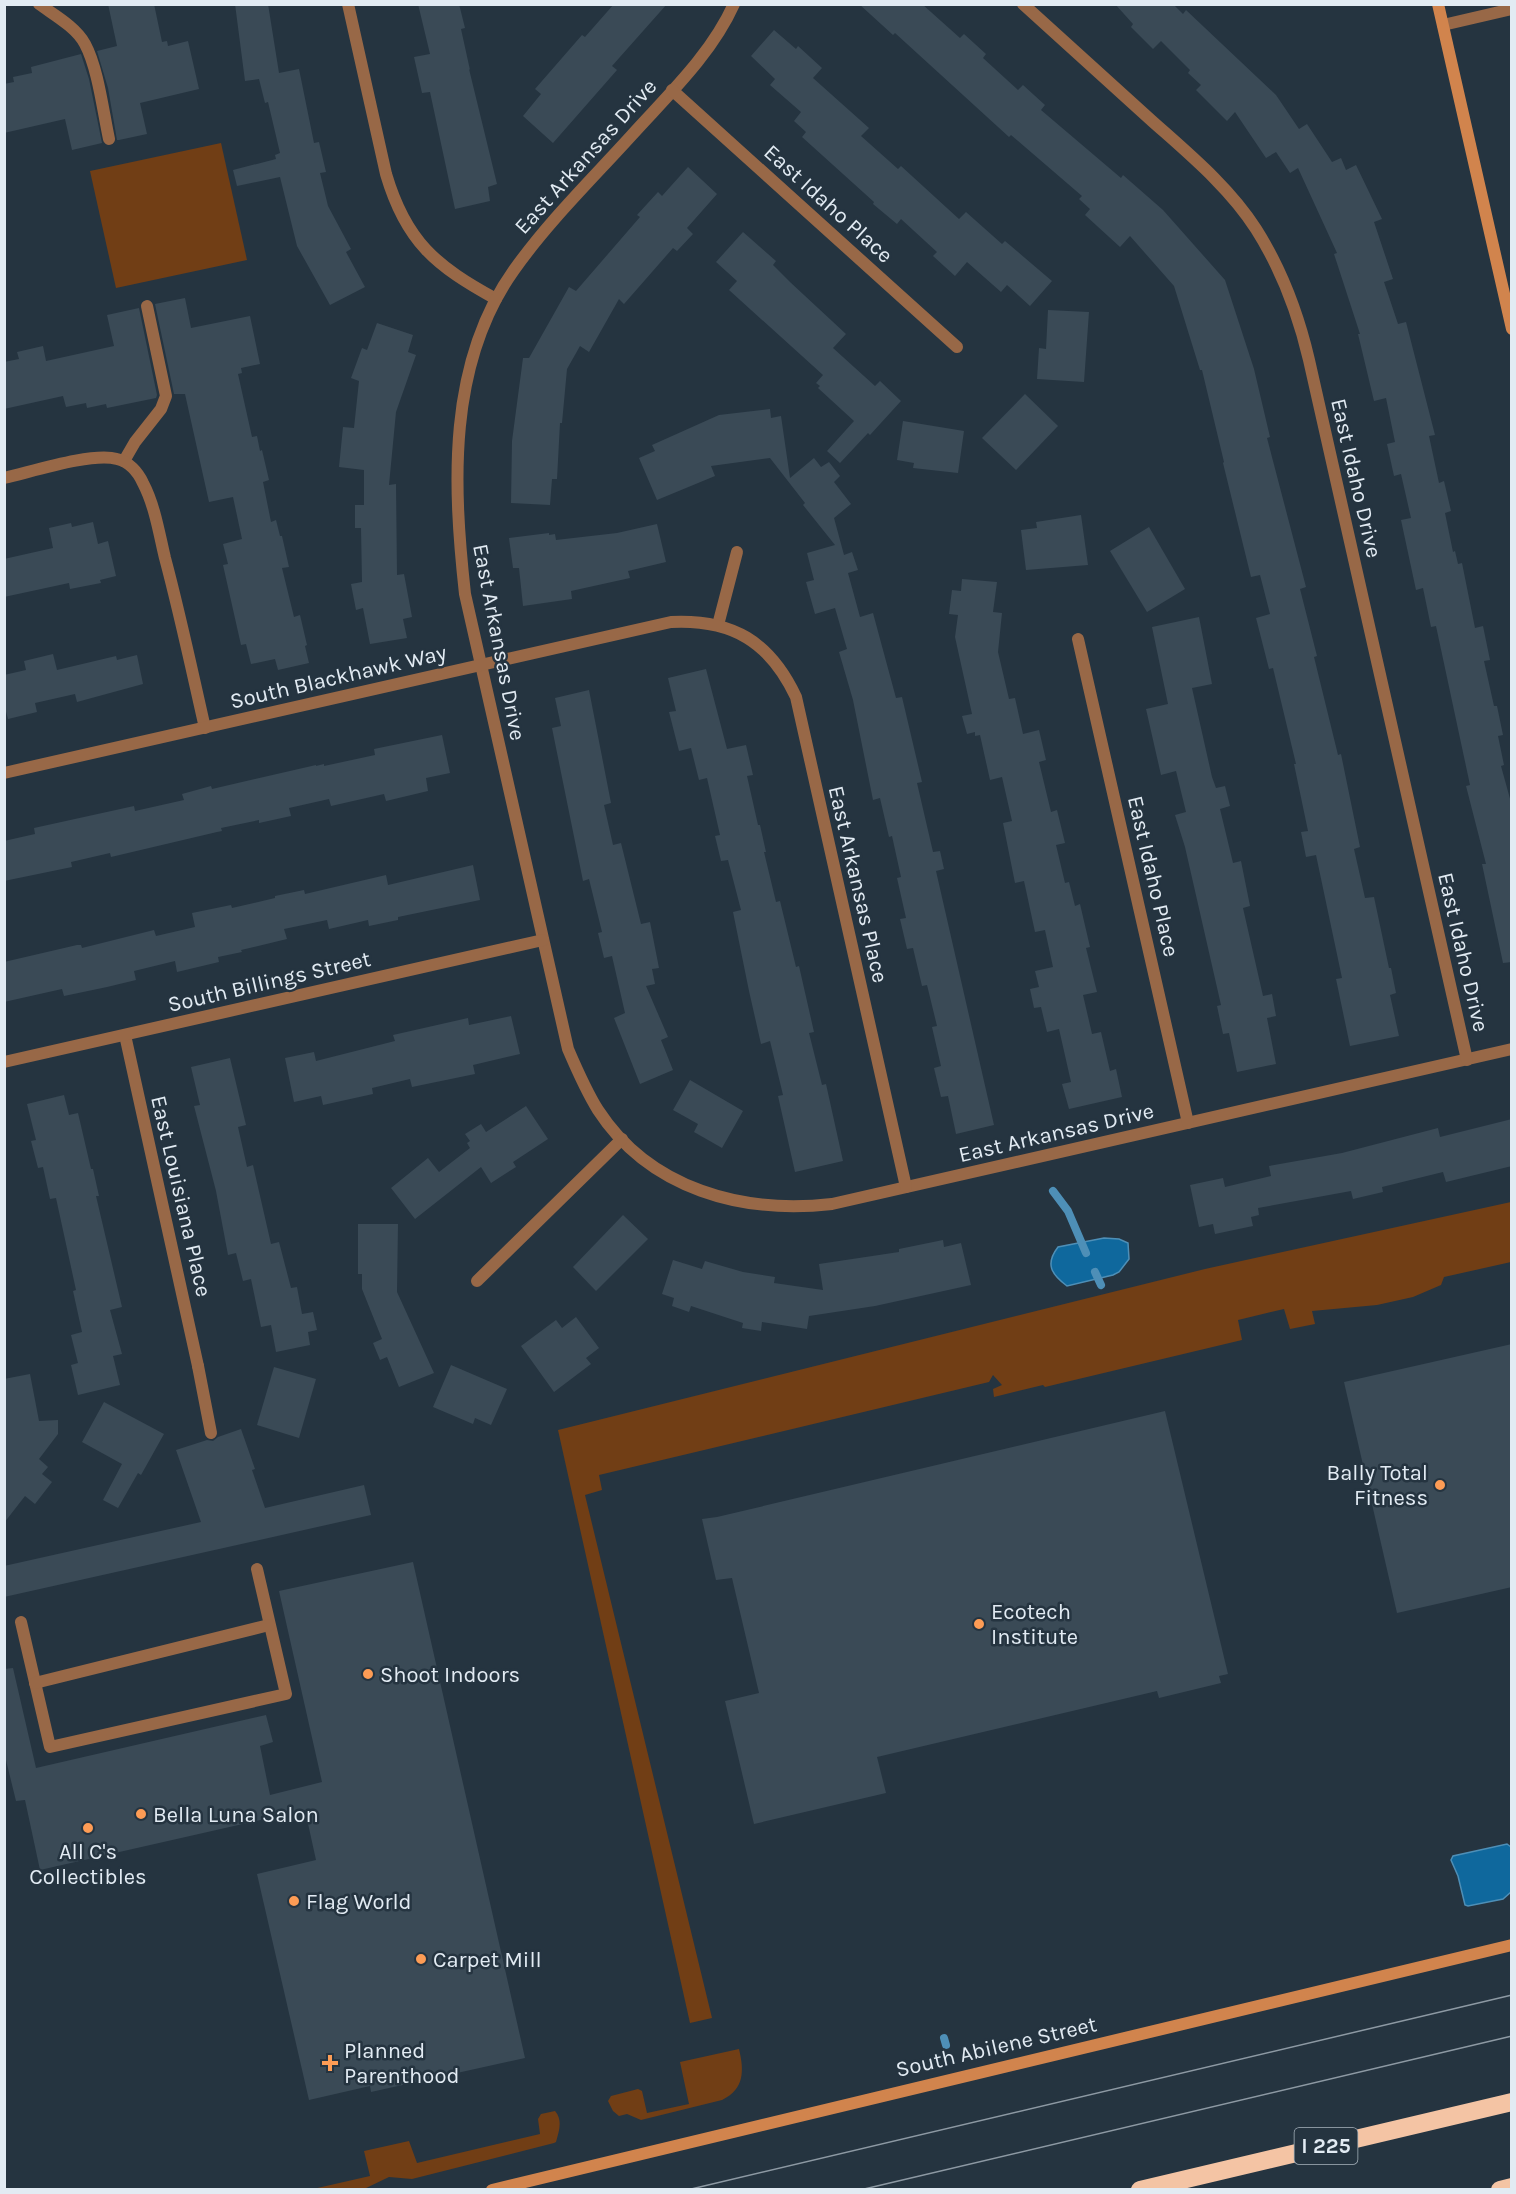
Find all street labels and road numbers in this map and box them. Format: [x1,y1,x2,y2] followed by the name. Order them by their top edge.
[509,74,662,240] street label: East Arkansas Drive
[759,139,898,268] street label: East Idaho Place
[1325,396,1387,560] street label: East Idaho Drive
[467,542,531,743] street label: East Arkansas Drive
[227,639,449,715] street label: South Blackhawk Way
[823,783,893,985] street label: East Arkansas Place
[1122,793,1184,959] street label: East Idaho Place
[1432,870,1494,1034] street label: East Idaho Drive
[165,946,373,1018] street label: South Billings Street
[145,1093,217,1299] street label: East Louisiana Place
[956,1098,1156,1168] street label: East Arkansas Drive
[893,2011,1099,2083] street label: South Abilene Street
[1294,2128,1358,2164] road number: I 225

